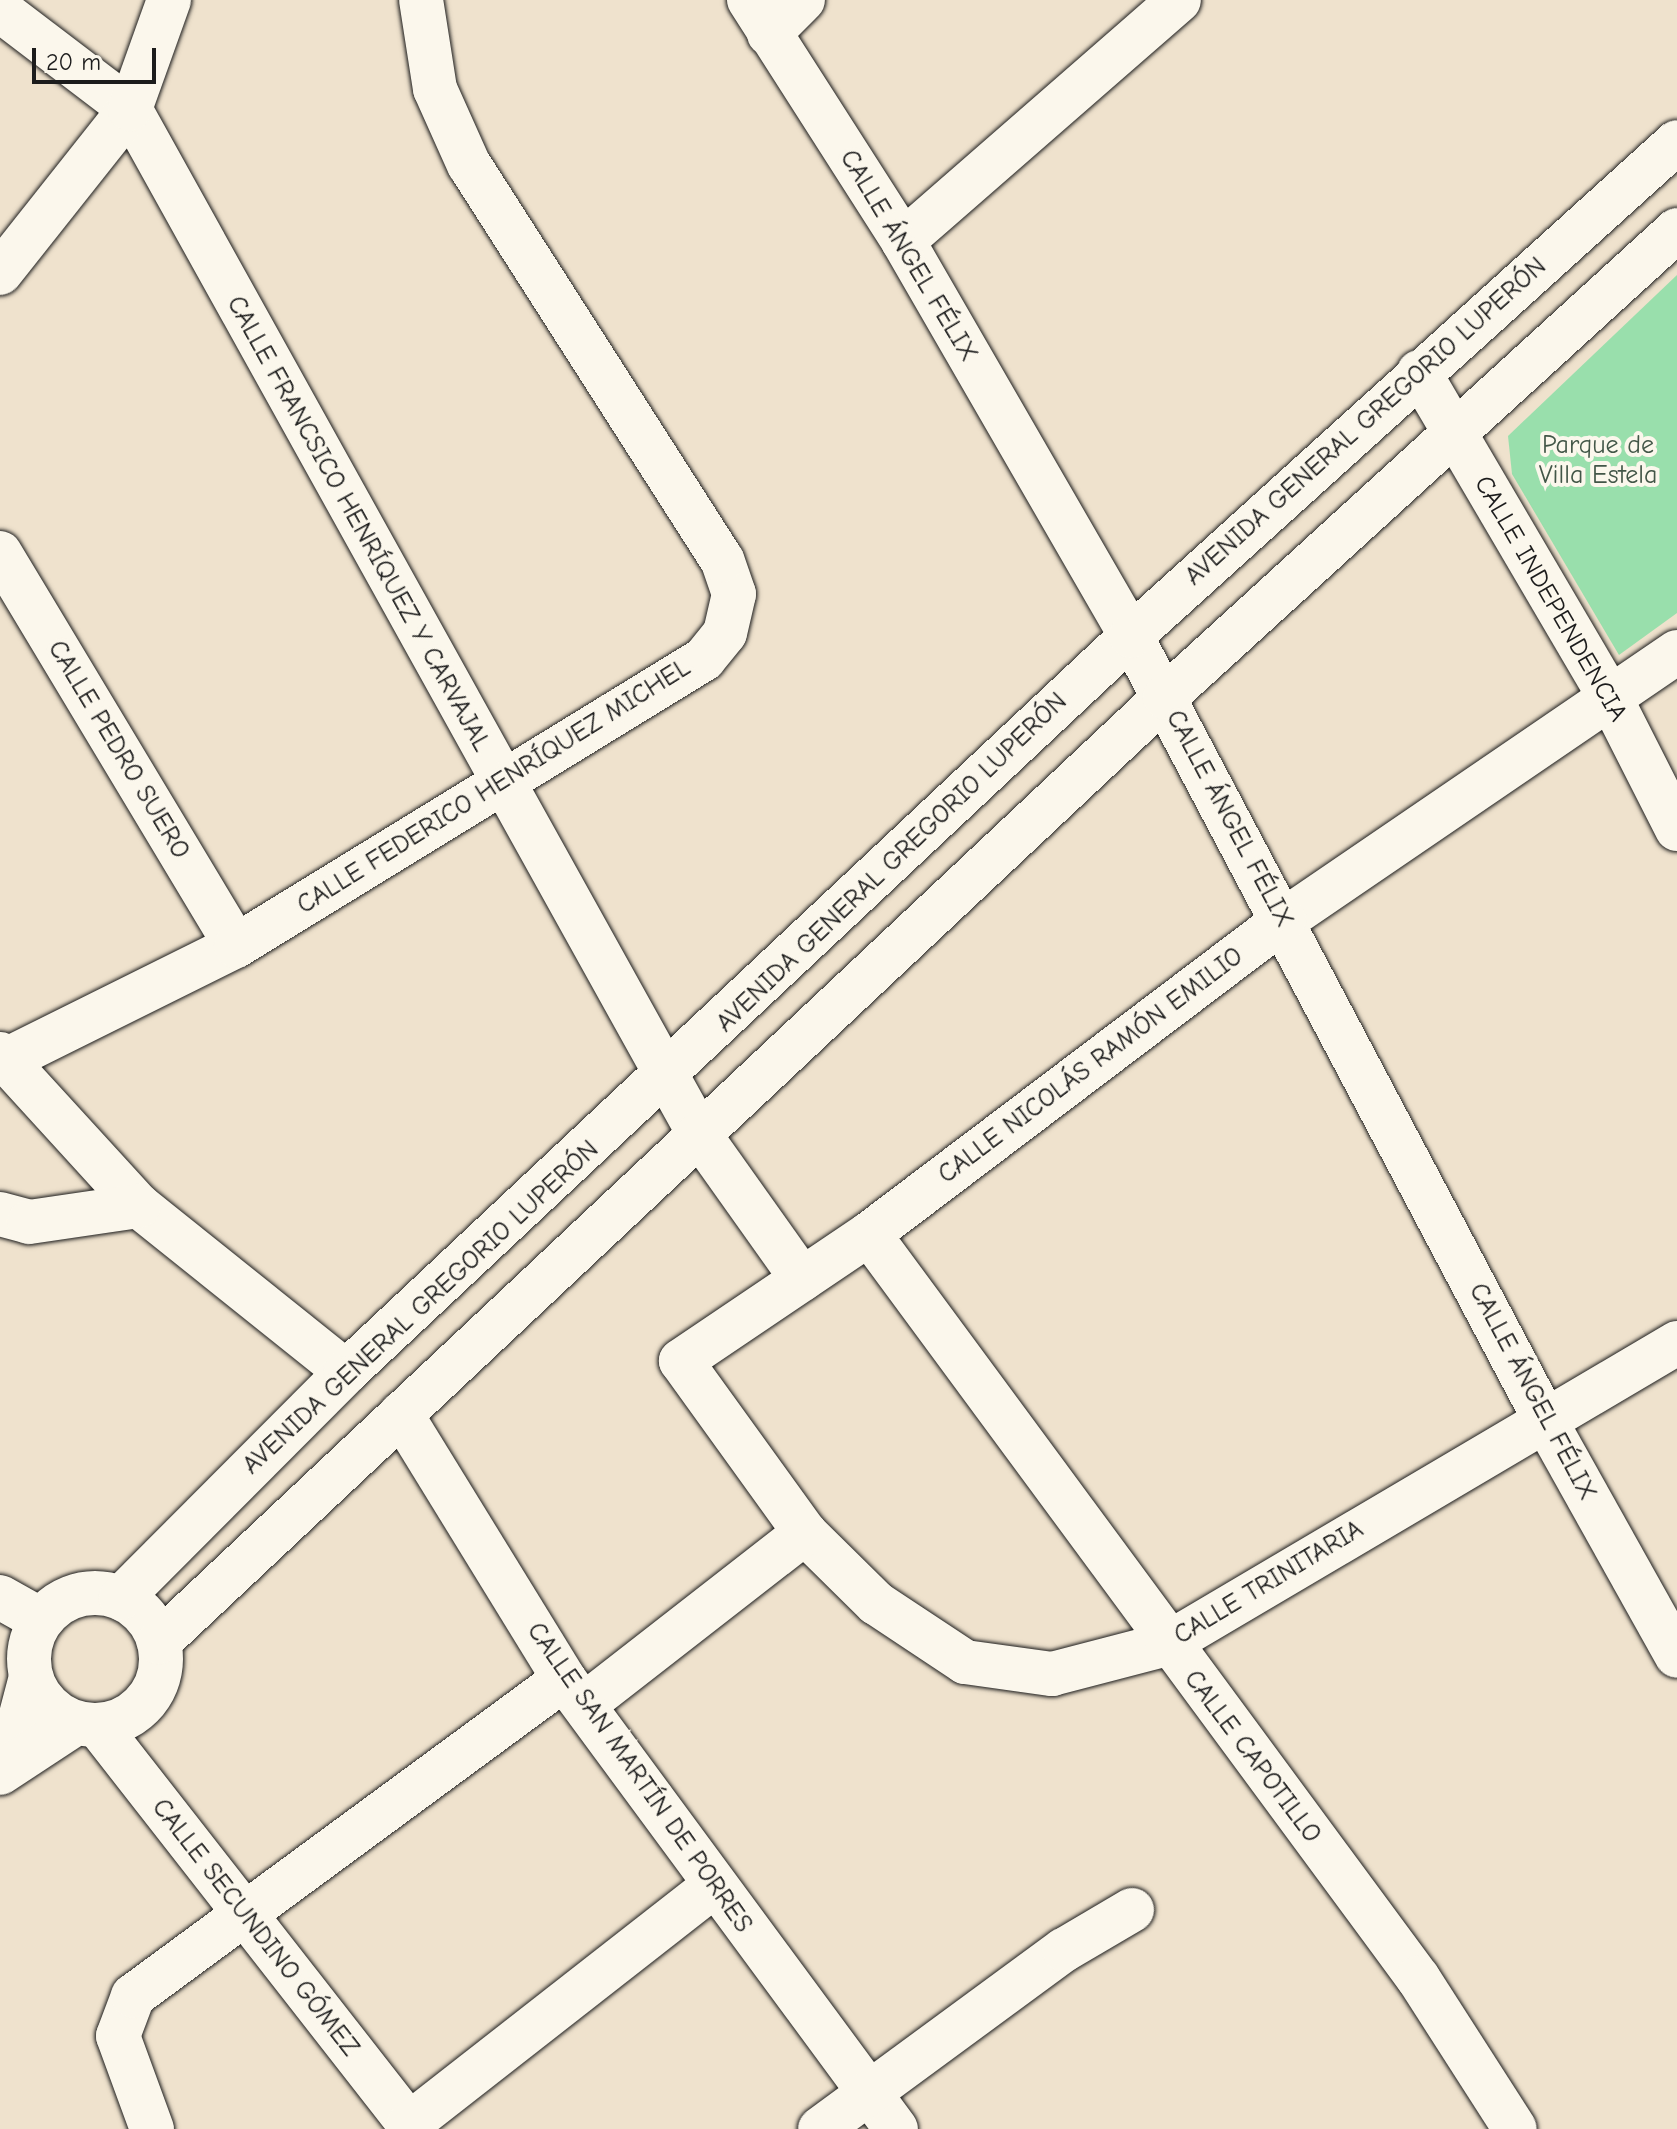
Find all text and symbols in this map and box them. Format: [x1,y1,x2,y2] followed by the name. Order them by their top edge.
[36,32,160,82] scale bar
[46,48,101,76] text: 20 m
[832,145,984,367] street label: CALLE ÁNGEL FÉLIX
[1179,251,1553,593] street label: AVENIDA GENERAL GREGORIO LUPERÓN
[219,291,497,757] street label: CALLE FRANCSICO HENRÍQUEZ Y CARVAJAL
[1539,430,1657,492] park label: Parque de Villa Estela
[1467,471,1633,727] street label: CALLE INDEPENDENCIA
[40,635,196,865] street label: CALLE PEDRO SUERO
[292,653,696,921] street label: CALLE FEDERICO HENRÍQUEZ MICHEL
[710,687,1074,1039] street label: AVENIDA GENERAL GREGORIO LUPERÓN
[1159,705,1299,933] street label: CALLE ÁNGEL FÉLIX
[932,941,1250,1191] street label: CALLE NICOLÁS RAMÓN EMILIO
[237,1135,605,1481] street label: AVENIDA GENERAL GREGORIO LUPERÓN
[1462,1278,1602,1506] street label: CALLE ÁNGEL FÉLIX
[1169,1514,1369,1652] street label: CALLE TRINITARIA
[520,1617,758,1939] street label: CALLE SAN MARTÍN DE PORRES
[1177,1664,1327,1850] street label: CALLE CAPOTILLO
[145,1793,365,2063] street label: CALLE SECUNDINO GÓMEZ

